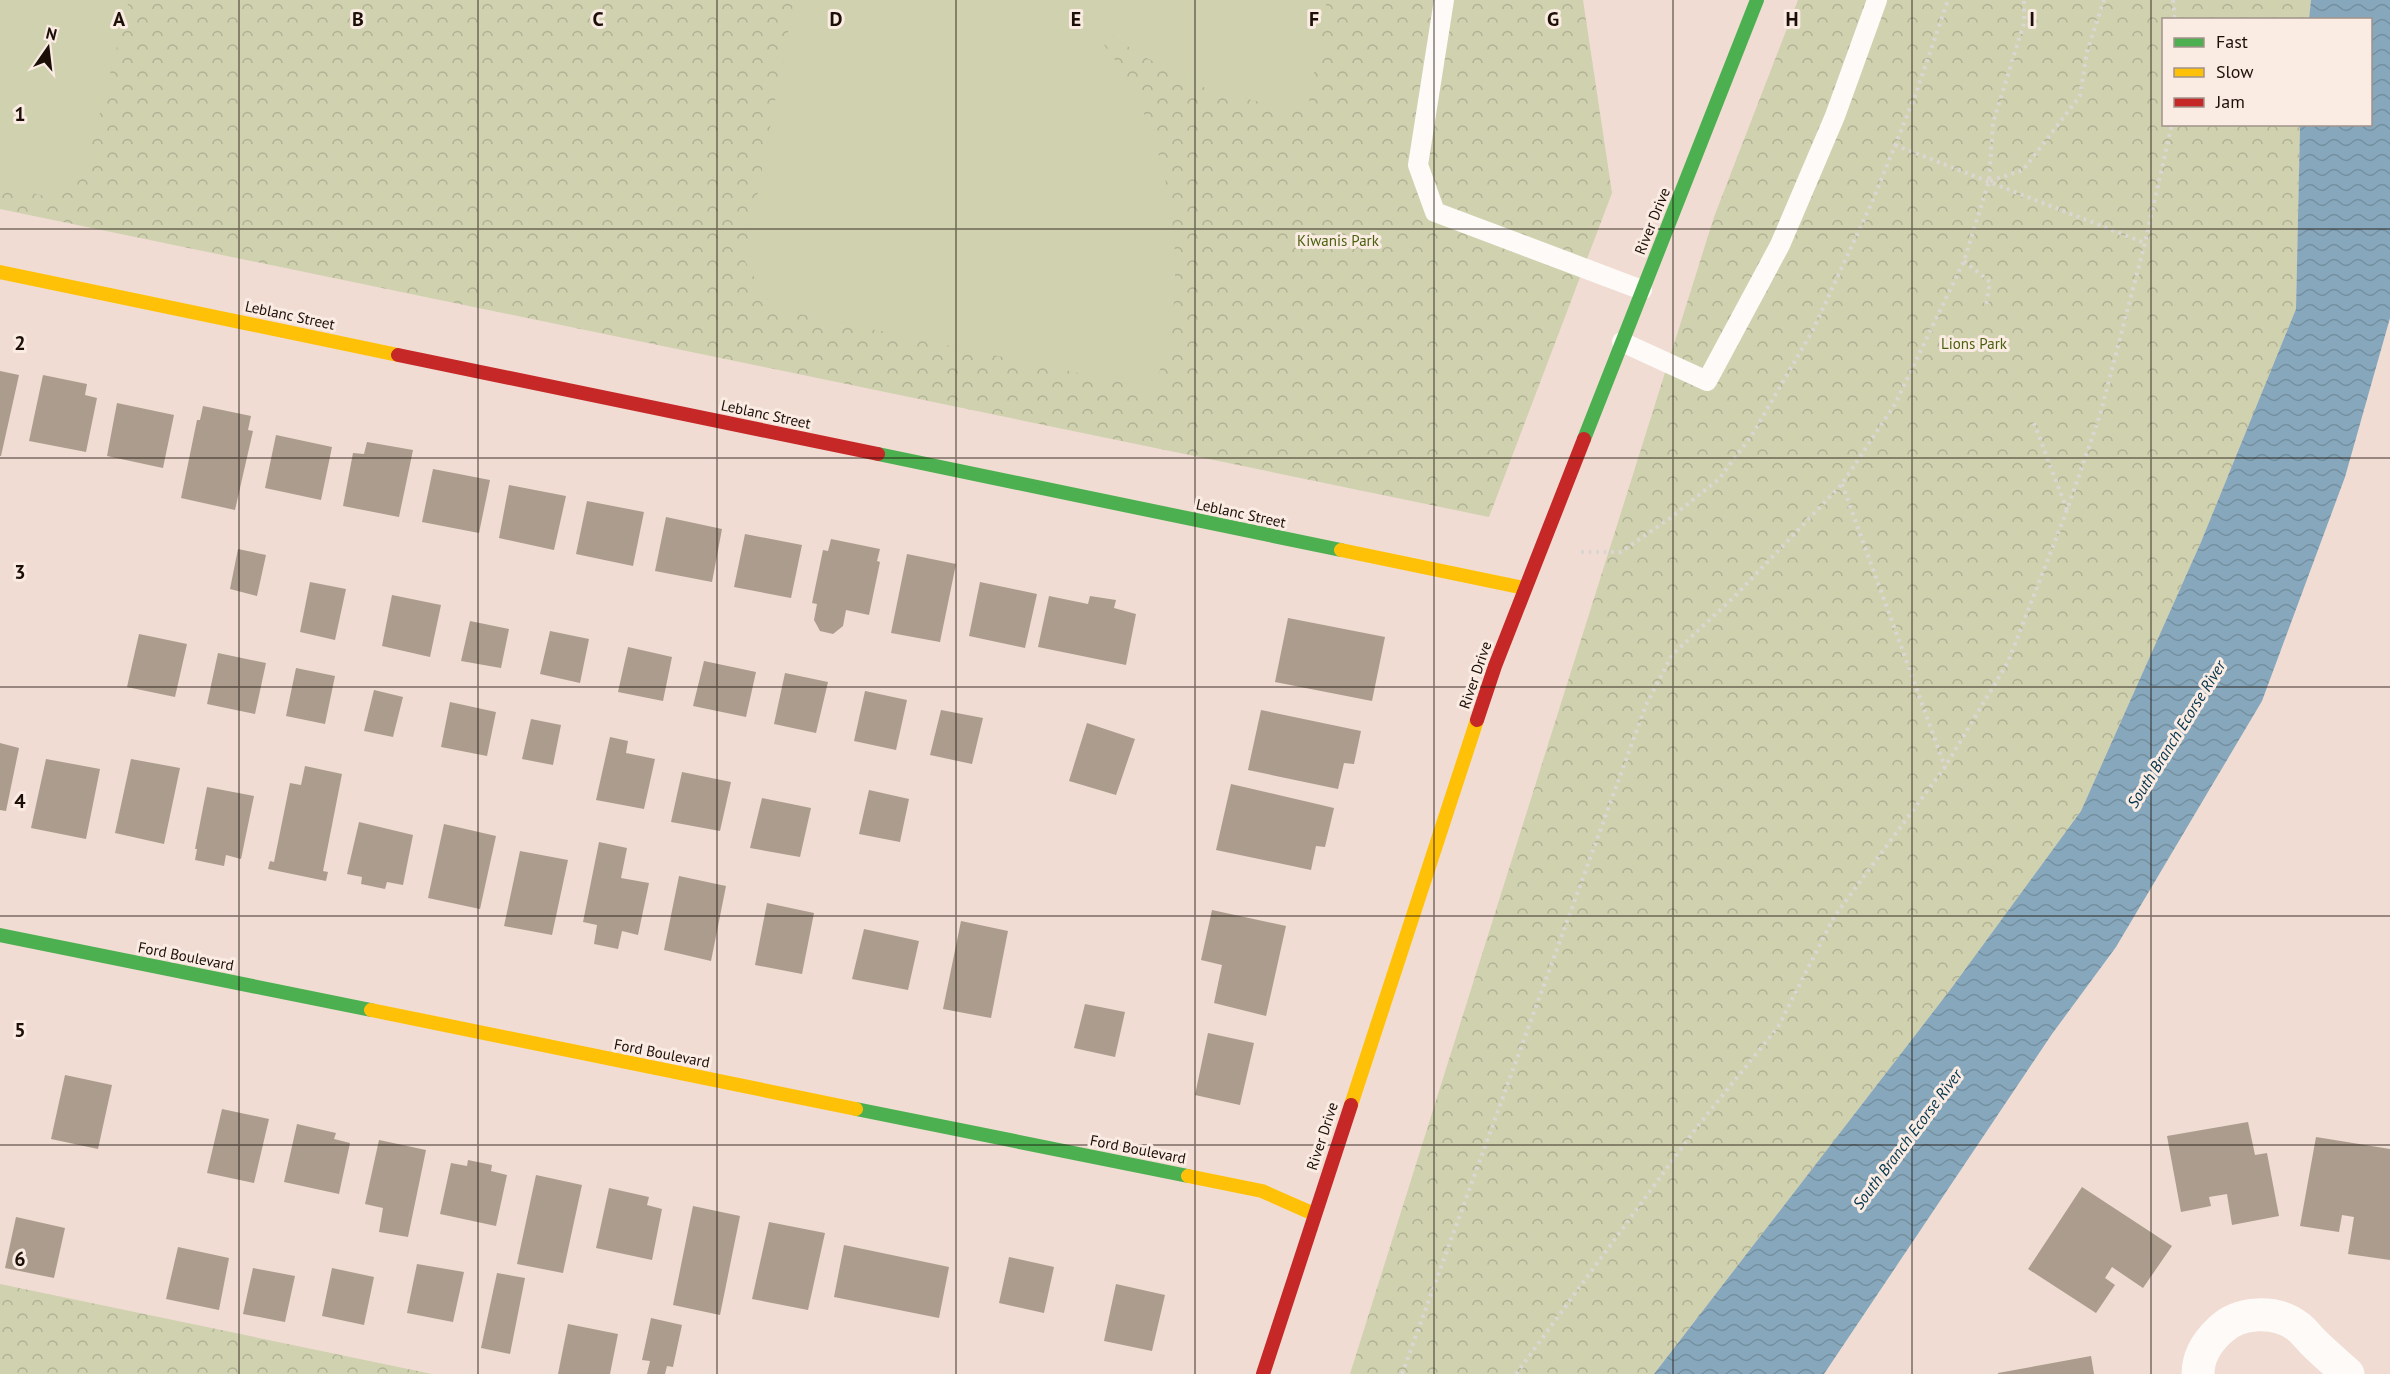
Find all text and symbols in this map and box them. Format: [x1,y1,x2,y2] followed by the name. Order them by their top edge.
[113,6,126,32] text: A
[352,6,364,32] text: B
[592,6,604,32] text: C
[830,6,843,32] text: D
[1071,6,1081,32] text: E
[1309,6,1319,32] text: F
[1547,6,1559,32] text: G
[1785,6,1799,32] text: H
[2029,6,2035,32] text: I
[18,18,78,78] north arrow
[2162,18,2372,126] legend
[44,22,59,44] text: N
[2216,30,2248,53] text: Fast
[2216,60,2254,83] text: Slow
[2215,90,2245,113] text: Jam
[14,101,26,127] text: 1
[1630,185,1674,257] street label: River Drive
[1297,231,1380,250] park label: Kiwanis Park
[243,296,337,334] street label: Leblanc Street
[14,330,26,356] text: 2
[1941,334,2008,353] park label: Lions Park
[719,395,813,433] street label: Leblanc Street
[1194,494,1288,532] street label: Leblanc Street
[14,559,26,585] text: 3
[1455,639,1495,711] street label: River Drive
[2123,655,2230,811] water label: South Branch Ecorse River
[14,788,26,814] text: 4
[136,937,236,975] street label: Ford Boulevard
[14,1017,26,1043] text: 5
[612,1034,712,1072] street label: Ford Boulevard
[1848,1064,1967,1213] water label: South Branch Ecorse River
[1302,1100,1342,1172] street label: River Drive
[1088,1130,1188,1168] street label: Ford Boulevard
[14,1246,26,1272] text: 6

